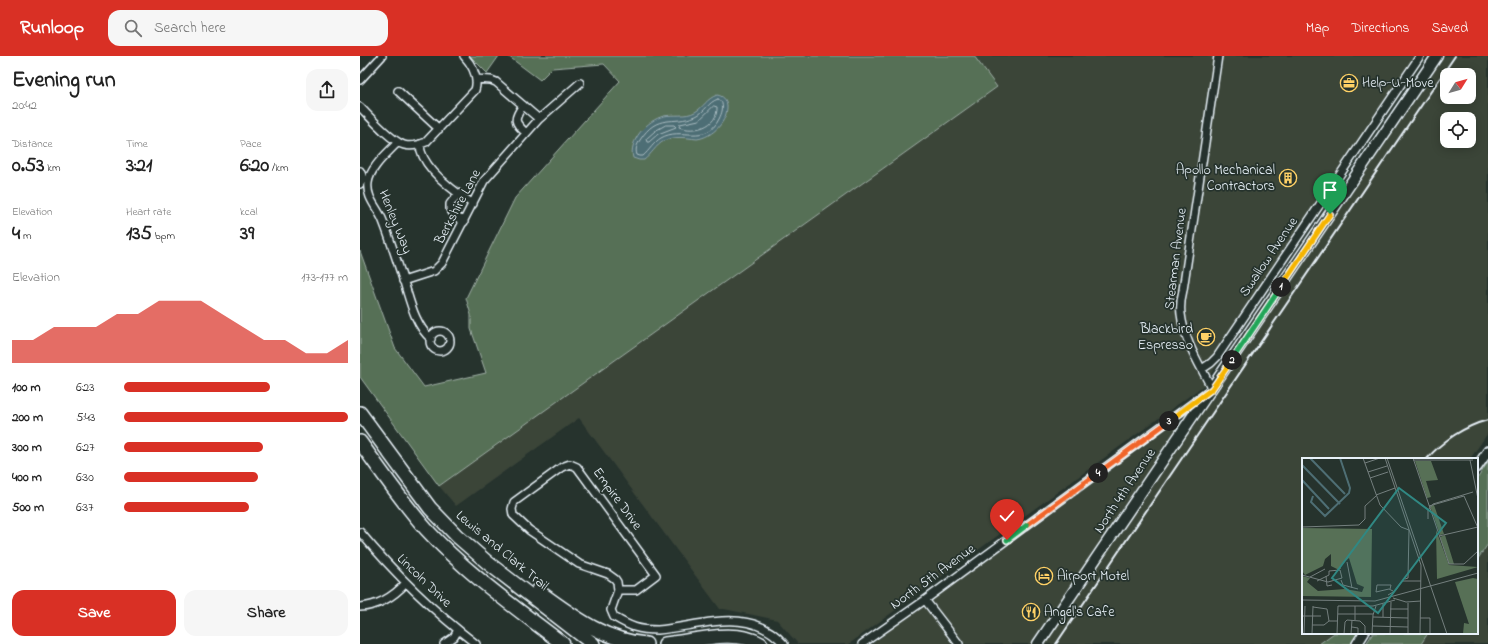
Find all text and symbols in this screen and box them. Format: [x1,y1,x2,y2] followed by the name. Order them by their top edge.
[108,10,388,46] search box
[20,15,84,42] text: Runloop
[122,17,144,39] icon: search
[154,17,226,39] text: Search here
[1306,18,1329,39] text: Map
[1351,18,1409,39] text: Directions
[1431,18,1468,39] text: Saved
[12,65,116,97] text: Evening run
[1440,68,1476,104] north arrow
[1440,68,1476,148] map controls
[306,69,348,111] button: share
[1339,73,1359,93] office icon: Help-U-Move
[1362,73,1434,94] place label: Help-U-Move
[12,96,37,115] text: 20:42
[1440,112,1476,148] button: locate
[12,136,53,152] text: Distance
[126,136,148,152] text: Time
[240,136,261,152] text: Pace
[12,152,44,181] text: 0.53
[126,152,152,181] text: 3:21
[240,152,269,181] text: 6:20
[44,160,61,176] text: km
[269,160,289,176] text: /km
[1176,160,1275,197] place label: Apollo Mechanical Contractors
[429,165,487,249] street label: Berkshire Lane
[1278,168,1298,188] building icon: Apollo Mechanical Contractors
[1313,173,1347,214] pin
[1319,179,1341,201] icon: arrive
[372,187,417,258] street label: Henley Way
[12,204,52,220] text: Elevation
[126,204,171,220] text: Heart rate
[240,204,258,220] text: kcal
[1159,206,1193,311] street label: Stearman Avenue
[1234,212,1304,301] street label: Swallow Avenue
[12,220,20,249] text: 4
[126,220,152,249] text: 135
[240,220,254,249] text: 39
[20,228,32,244] text: m
[152,228,175,244] text: bpm
[12,268,60,287] text: Elevation
[301,268,348,287] text: 173–177 m
[1271,277,1291,297] pin: 1
[1279,279,1283,295] text: 1
[1138,319,1193,356] place label: Blackbird Espresso
[1196,327,1216,347] cafe icon: Blackbird Espresso
[1222,350,1242,370] pin: 2
[1229,352,1235,368] text: 2
[12,378,41,397] text: 100 m
[76,378,95,397] text: 6:23
[12,408,43,427] text: 200 m
[76,408,95,427] text: 5:43
[1159,411,1179,431] pin: 3
[1167,413,1171,429] text: 3
[12,438,42,457] text: 300 m
[76,438,95,457] text: 6:27
[1091,446,1159,536] street label: North 4th Avenue
[1302,458,1478,634] inset map
[587,463,647,535] street label: Empire Drive
[1088,463,1108,483] pin: 4
[12,468,42,487] text: 400 m
[76,468,94,487] text: 6:30
[12,498,44,517] text: 500 m
[76,498,94,517] text: 6:37
[990,499,1024,540] pin
[996,505,1018,527] icon: check
[451,506,553,596] street label: Lewis and Clark Trail
[886,539,980,615] street label: North 5th Avenue
[392,549,457,613] street label: Lincoln Drive
[1034,566,1054,586] hotel icon: Airport Motel
[1057,566,1129,587] place label: Airport Motel
[12,590,176,636] button: Save
[184,590,348,636] button: Share
[1021,602,1041,622] restaurant icon: Angel's Cafe
[1044,602,1115,624] place label: Angel's Cafe

